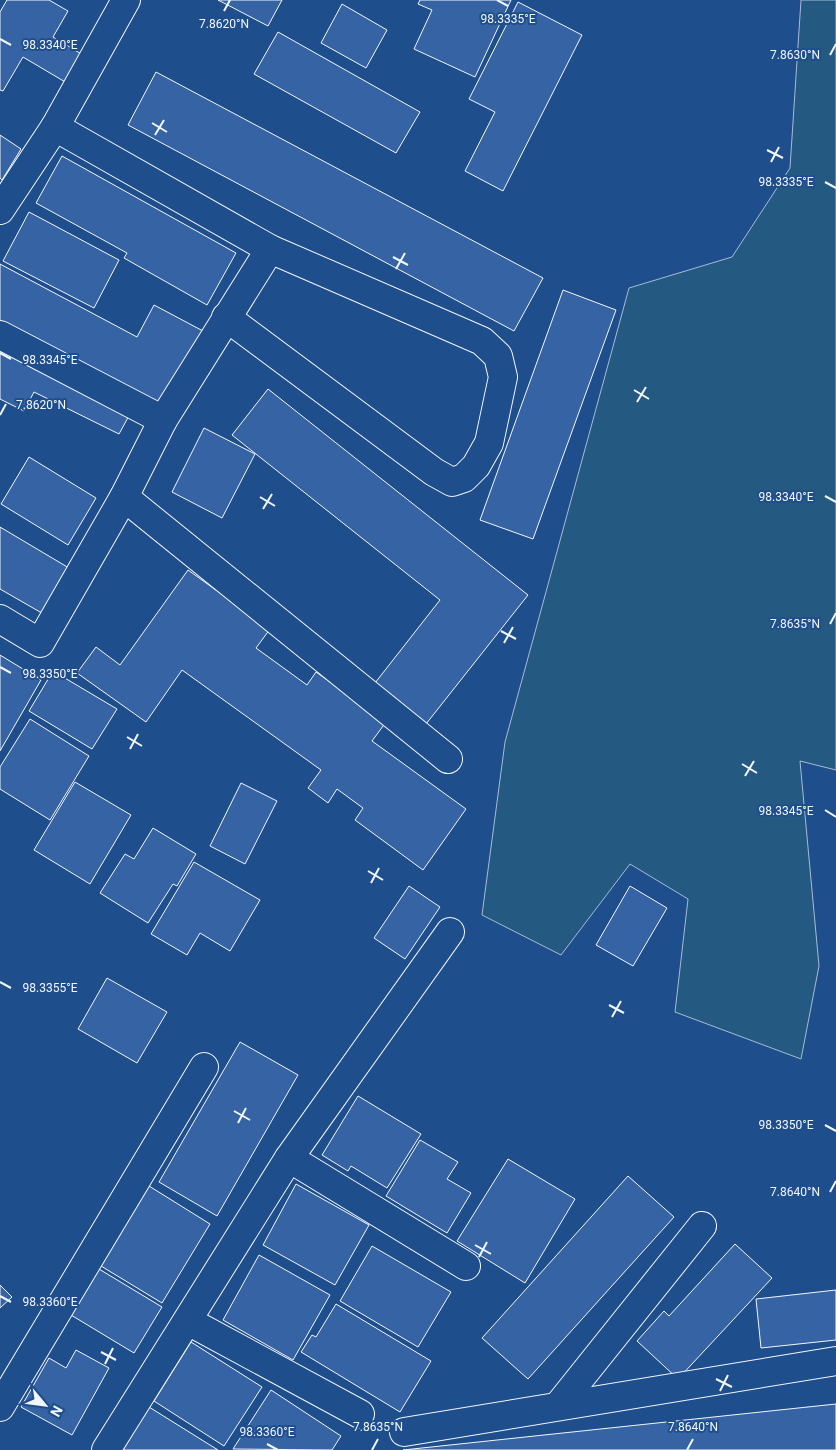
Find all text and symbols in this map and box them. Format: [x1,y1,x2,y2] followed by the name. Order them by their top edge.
[481,12,536,26] text: 98.3335°E
[199,17,249,31] text: 7.8620°N
[23,38,78,52] text: 98.3340°E
[770,48,820,62] text: 7.8630°N
[759,175,814,189] text: 98.3335°E
[23,353,78,367] text: 98.3345°E
[16,398,66,412] text: 7.8620°N
[759,490,814,504] text: 98.3340°E
[770,617,820,631] text: 7.8635°N
[23,667,78,681] text: 98.3350°E
[759,804,814,818] text: 98.3345°E
[23,981,78,995] text: 98.3355°E
[759,1118,814,1132] text: 98.3350°E
[770,1185,820,1199] text: 7.8640°N
[23,1295,78,1309] text: 98.3360°E
[20,1380,70,1430] north arrow
[47,1403,66,1420] text: N
[353,1420,403,1434] text: 7.8635°N
[668,1420,718,1434] text: 7.8640°N
[240,1425,295,1439] text: 98.3360°E

